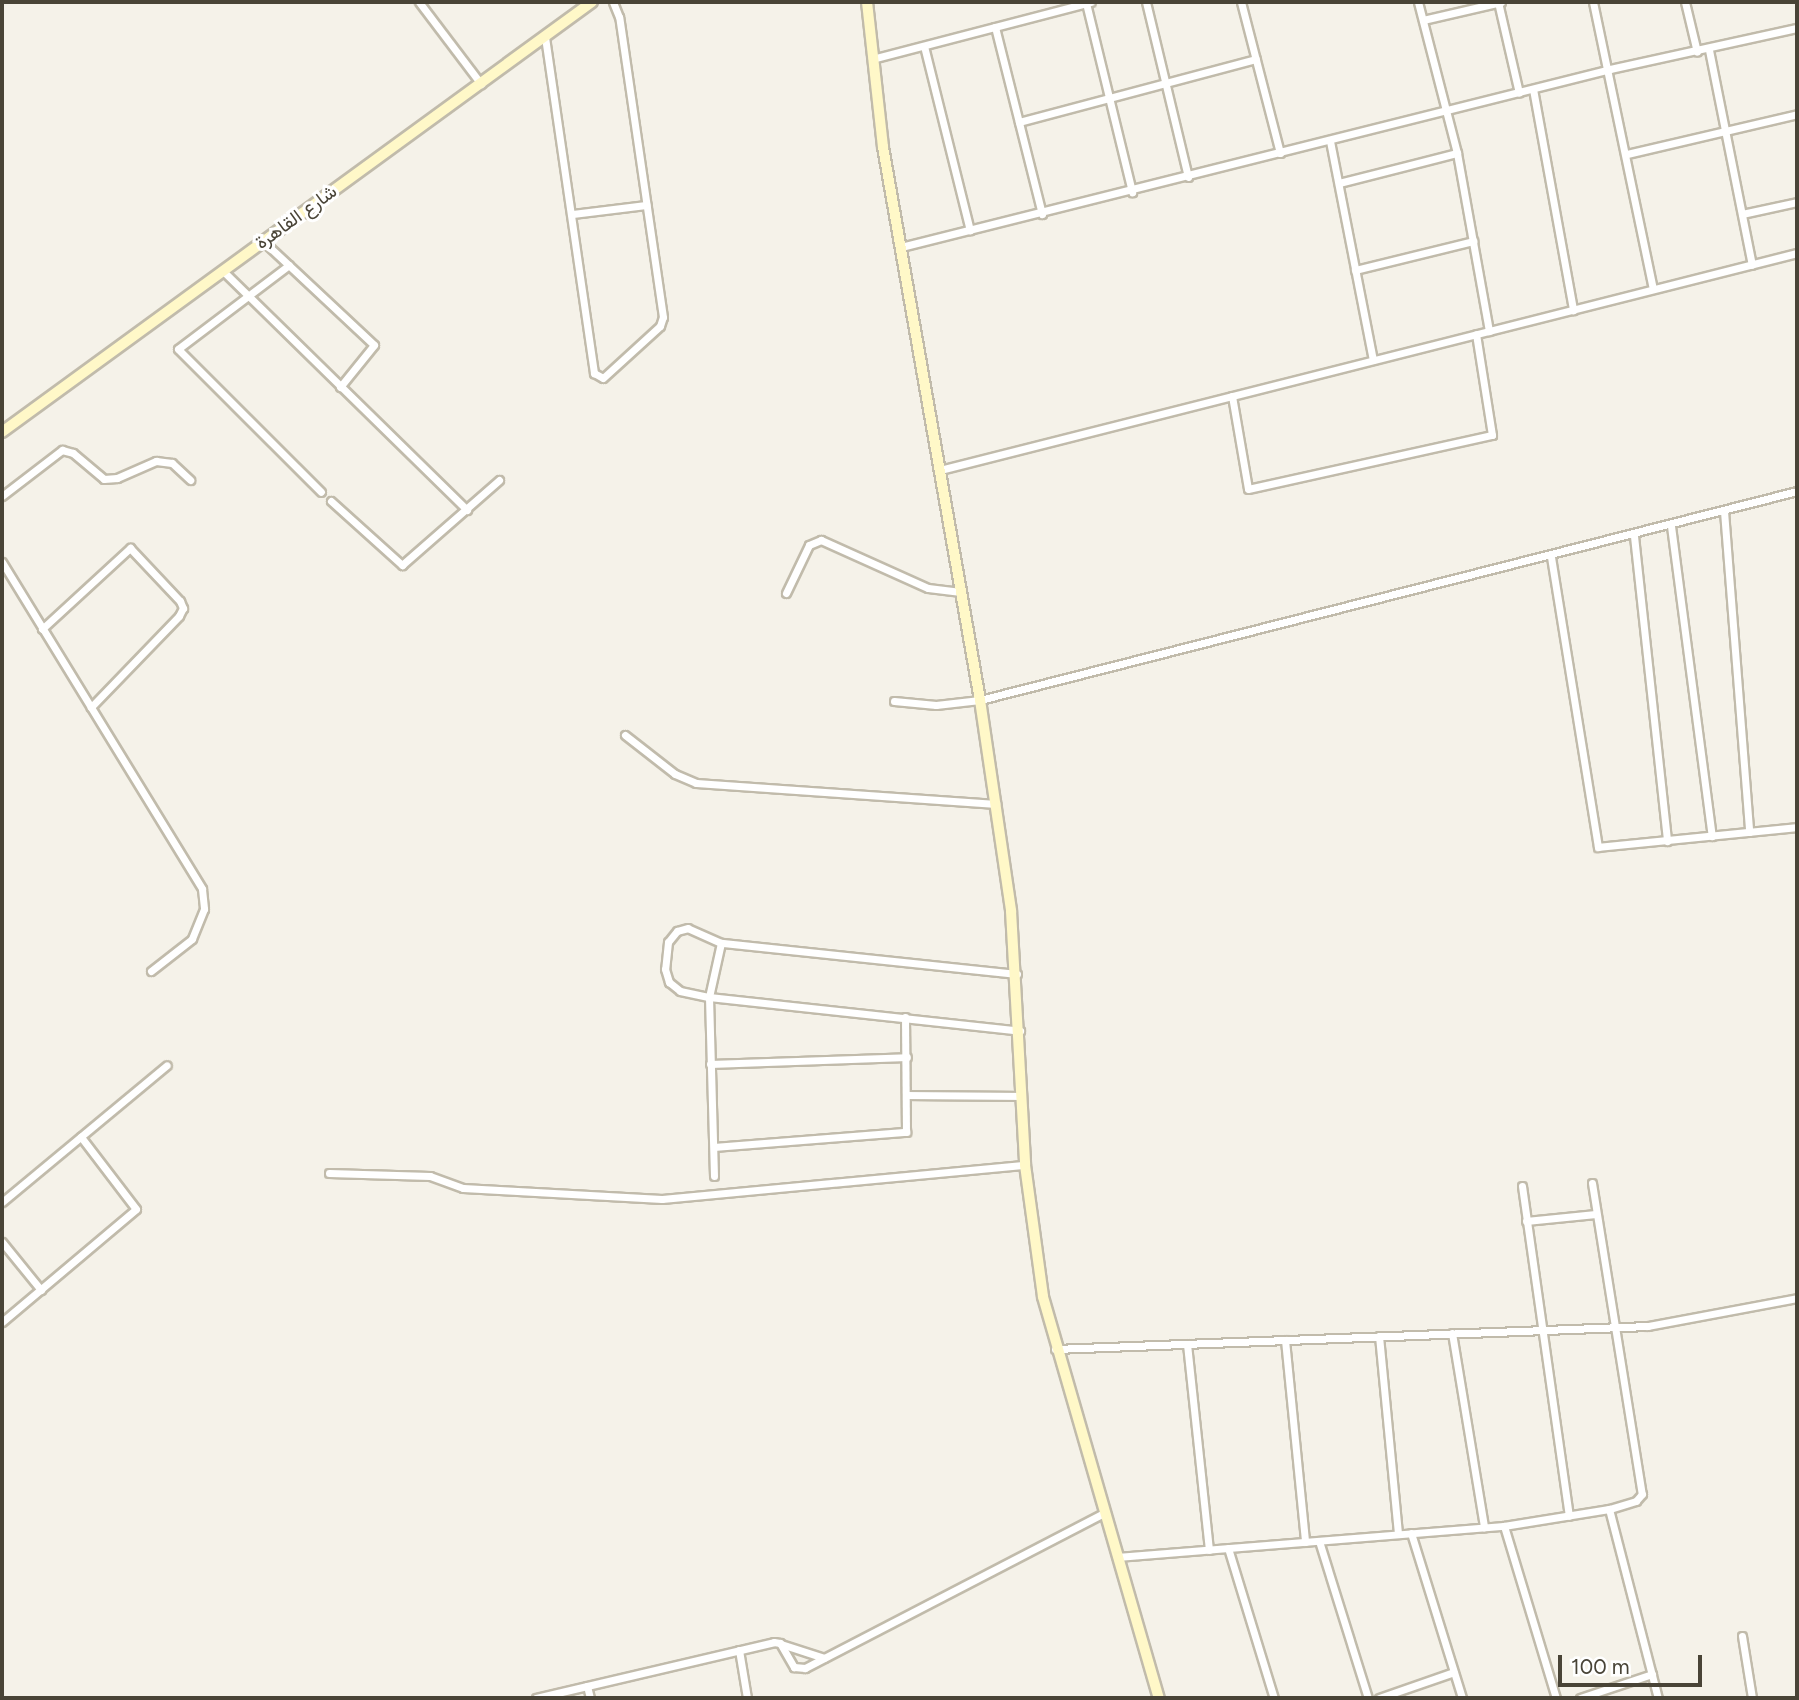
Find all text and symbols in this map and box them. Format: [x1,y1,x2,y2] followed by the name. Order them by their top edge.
[251,180,341,254] street label: شارع القاهرة
[1561,1640,1704,1684] scale bar
[1571,1654,1630,1679] text: 100 m

